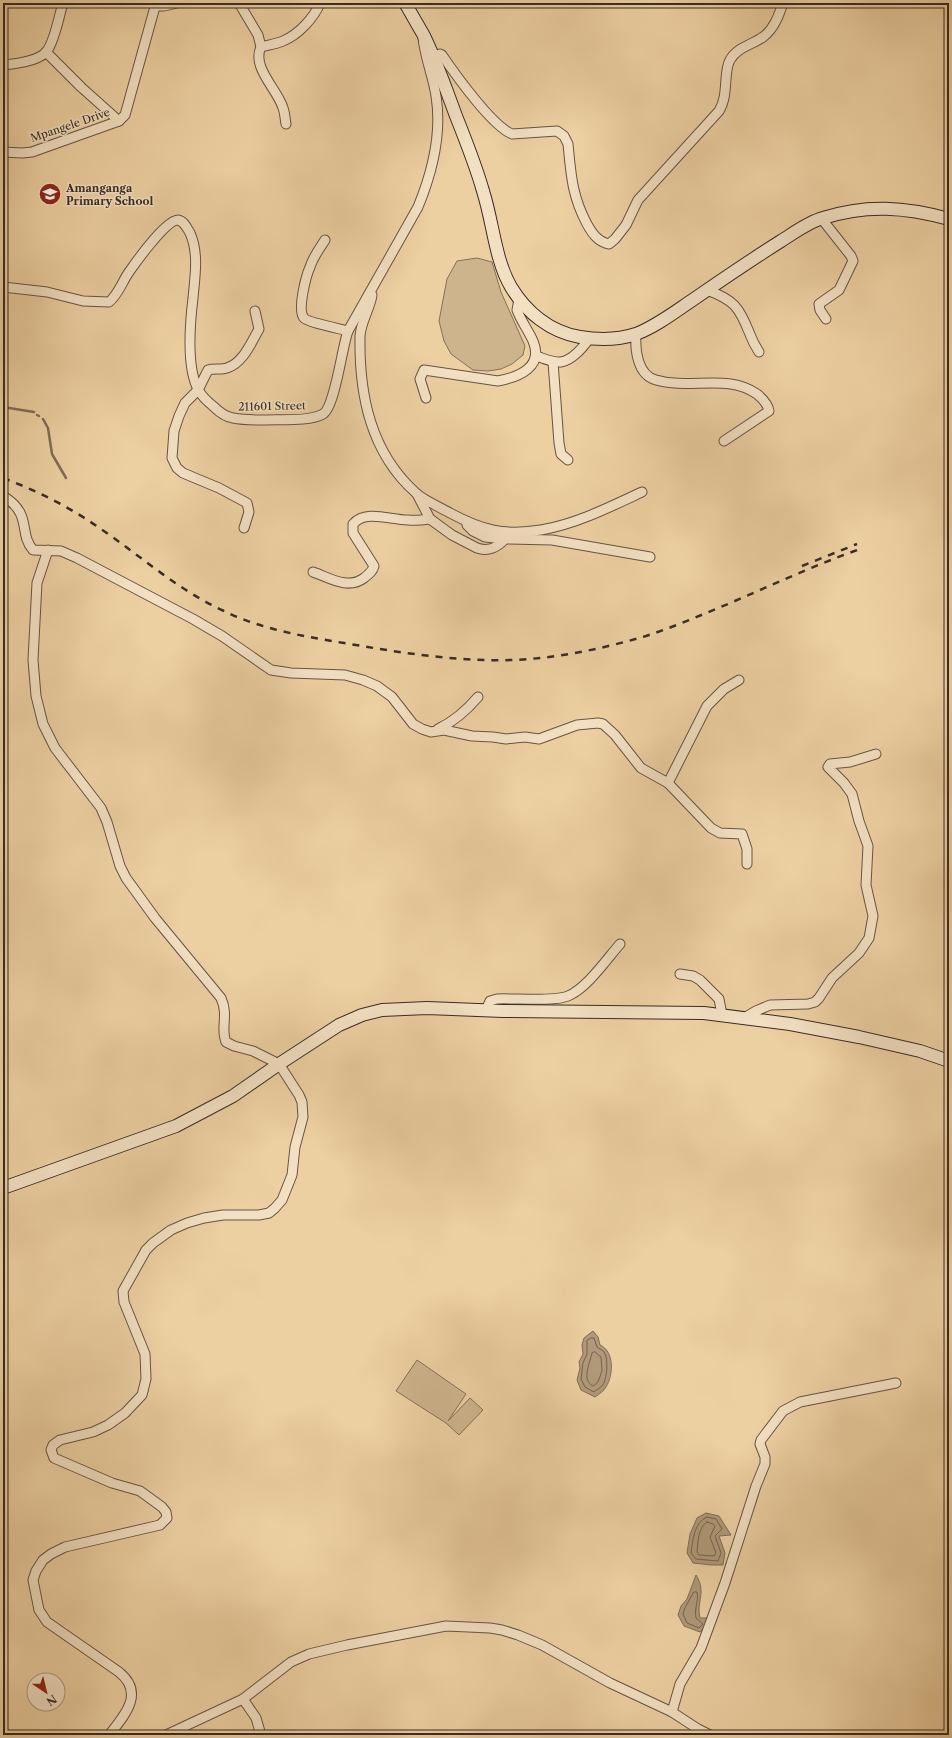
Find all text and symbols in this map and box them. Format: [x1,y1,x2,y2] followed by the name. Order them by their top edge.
[28,105,112,145] street label: Mpangele Drive
[37,181,63,207] school or university icon: Amanganga Primary School
[65,181,153,208] place label: Amanganga Primary School
[238,398,306,414] street label: 211601 Street
[26,1672,66,1712] north arrow
[43,1692,60,1709] text: N

